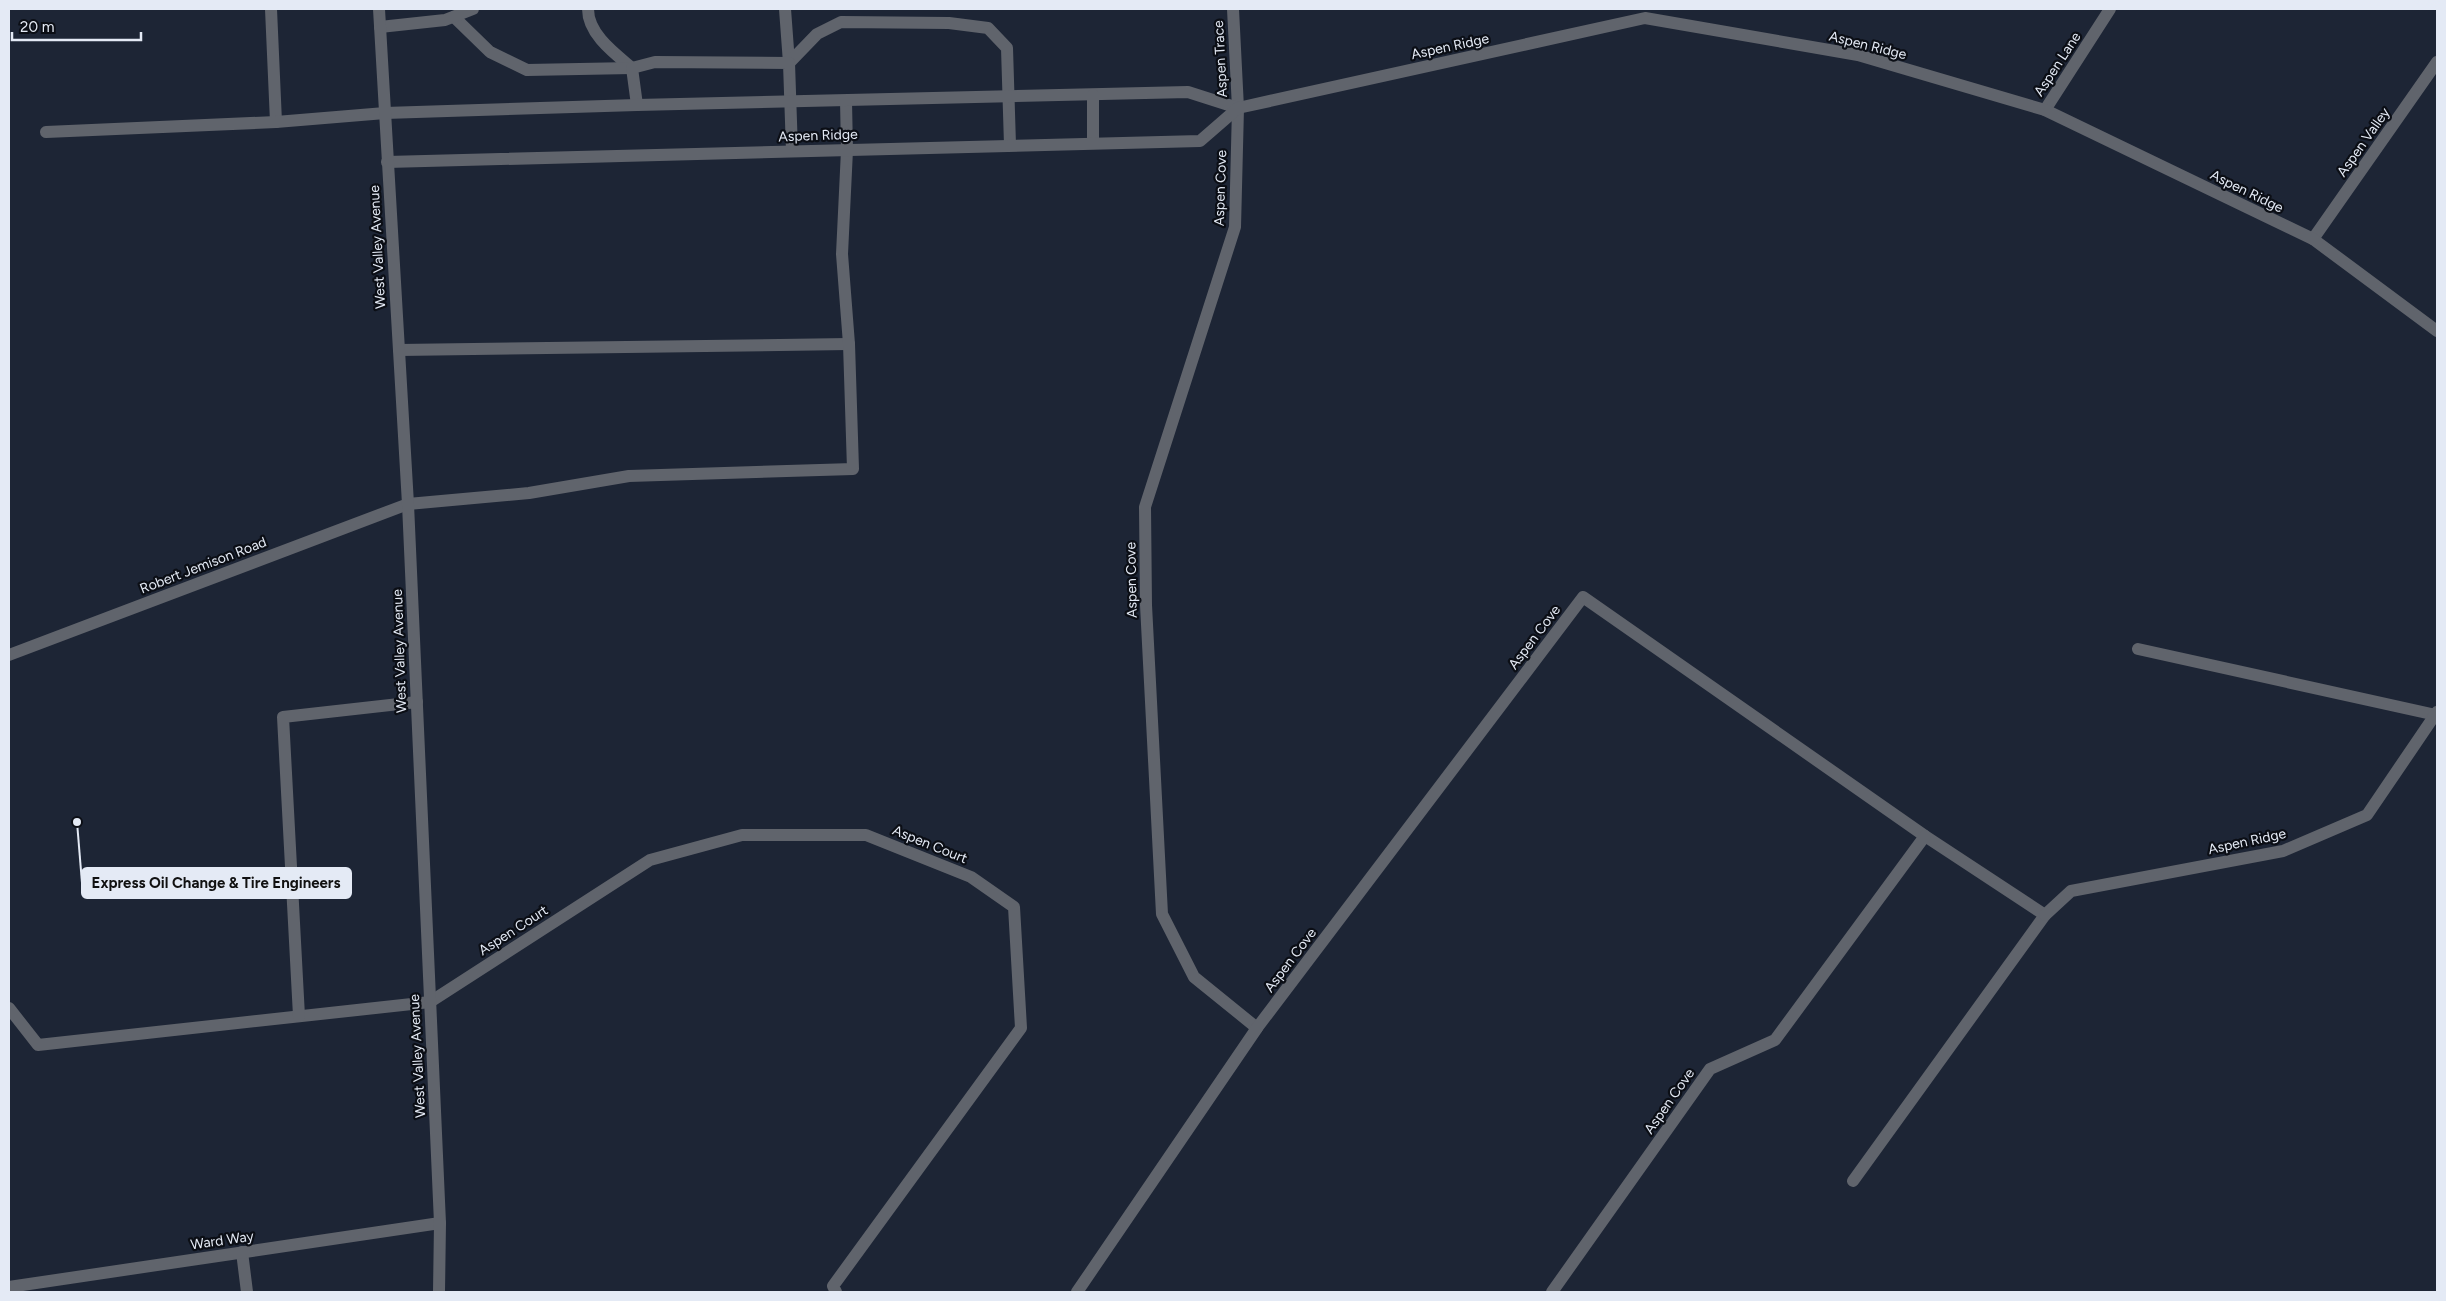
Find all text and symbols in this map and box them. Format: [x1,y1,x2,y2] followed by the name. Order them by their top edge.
[12,10,141,42] scale bar
[20,18,54,36] text: 20 m
[1210,20,1231,98] street label: Aspen Trace
[1827,28,1909,63] street label: Aspen Ridge
[2030,29,2085,100] street label: Aspen Lane
[1410,30,1491,63] street label: Aspen Ridge
[2333,104,2394,180] street label: Aspen Valley
[778,126,858,145] street label: Aspen Ridge
[1211,149,1230,226] street label: Aspen Cove
[2207,166,2286,217] street label: Aspen Ridge
[366,184,389,309] street label: West Valley Avenue
[137,533,269,597] street label: Robert Jemison Road
[1122,542,1141,618] street label: Aspen Cove
[389,588,410,713] street label: West Valley Avenue
[1505,602,1564,673] street label: Aspen Cove
[890,822,970,867] street label: Aspen Court
[2207,825,2288,858] street label: Aspen Ridge
[82,868,351,898] callout: Express Oil Change & Tire Engineers
[92,874,340,892] text: Express Oil Change & Tire Engineers
[475,902,551,959] street label: Aspen Court
[1261,925,1320,996] street label: Aspen Cove
[406,993,429,1118] street label: West Valley Avenue
[1641,1065,1698,1137] street label: Aspen Cove
[189,1228,255,1253] street label: Ward Way

